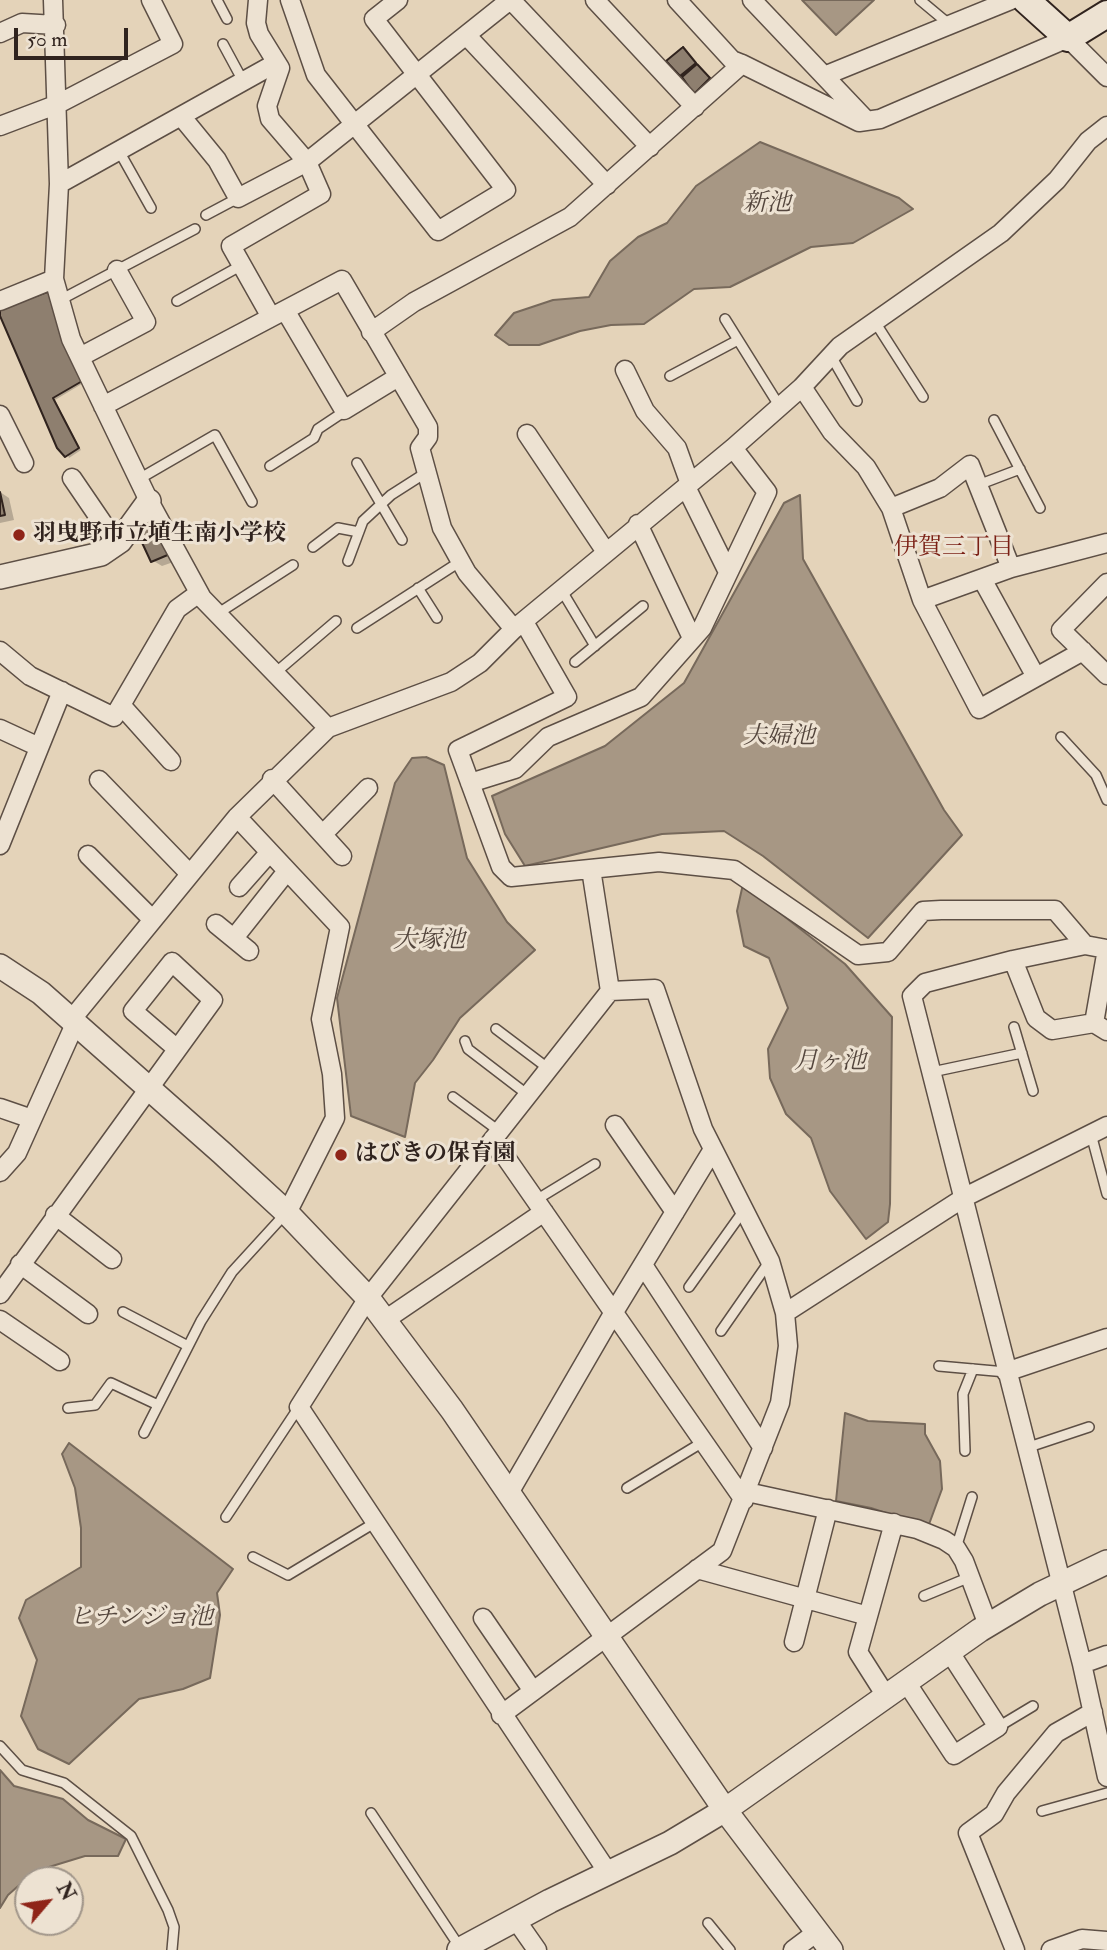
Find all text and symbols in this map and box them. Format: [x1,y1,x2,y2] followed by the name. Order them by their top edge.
[18,14,131,58] scale bar
[27,26,68,53] text: 50 m
[743,191,791,219] water label: 新池
[33,521,286,549] place label: 羽曳野市立埴生南小学校
[11,527,27,543] marker: 羽曳野市立埴生南小学校
[894,535,1014,563] district label: 伊賀三丁目
[743,724,815,752] water label: 夫婦池
[393,928,465,956] water label: 大塚池
[794,1049,866,1077] water label: 月ヶ池
[355,1141,516,1169] place label: はびきの保育園
[333,1147,349,1163] marker: はびきの保育園
[69,1605,213,1633] water label: ヒチンジョ池
[14,1866,84,1936] north arrow
[51,1879,80,1905] text: N

